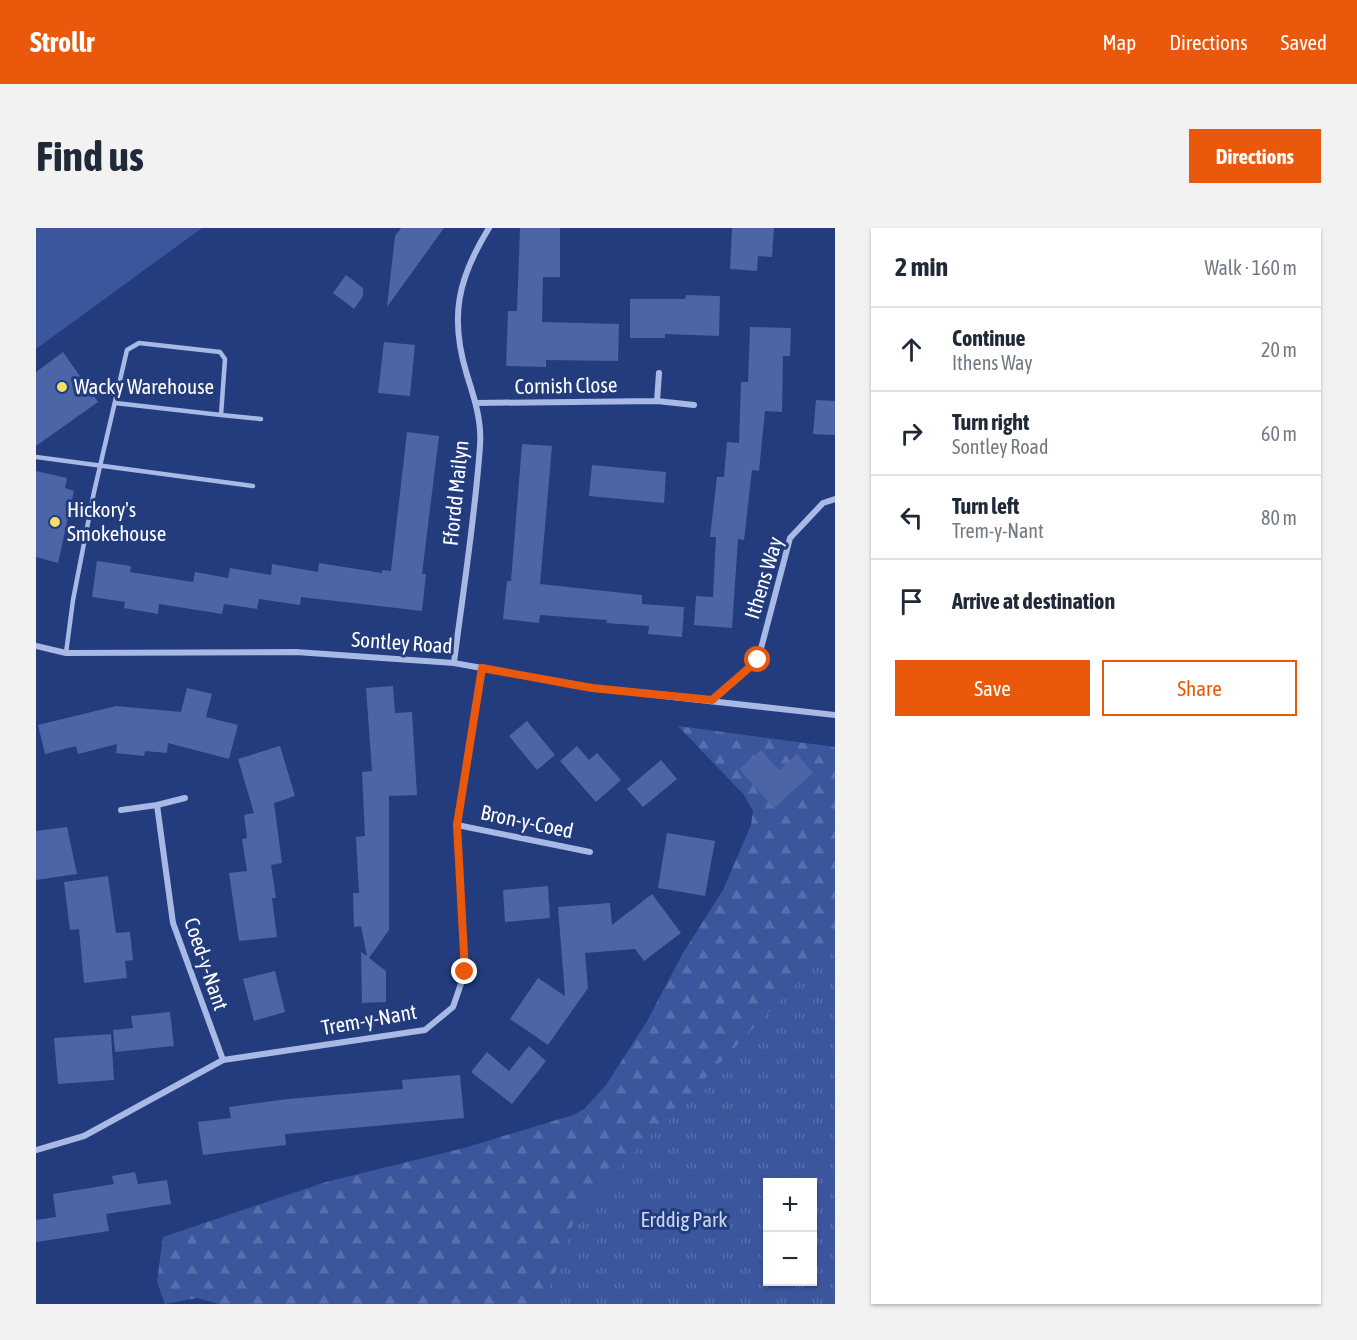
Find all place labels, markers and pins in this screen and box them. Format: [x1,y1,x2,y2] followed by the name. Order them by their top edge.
[74,374,214,398] place label: Wacky Warehouse
[55,380,69,394] marker: Wacky Warehouse
[67,497,166,545] place label: Hickory's Smokehouse
[48,515,62,529] marker: Hickory's Smokehouse

